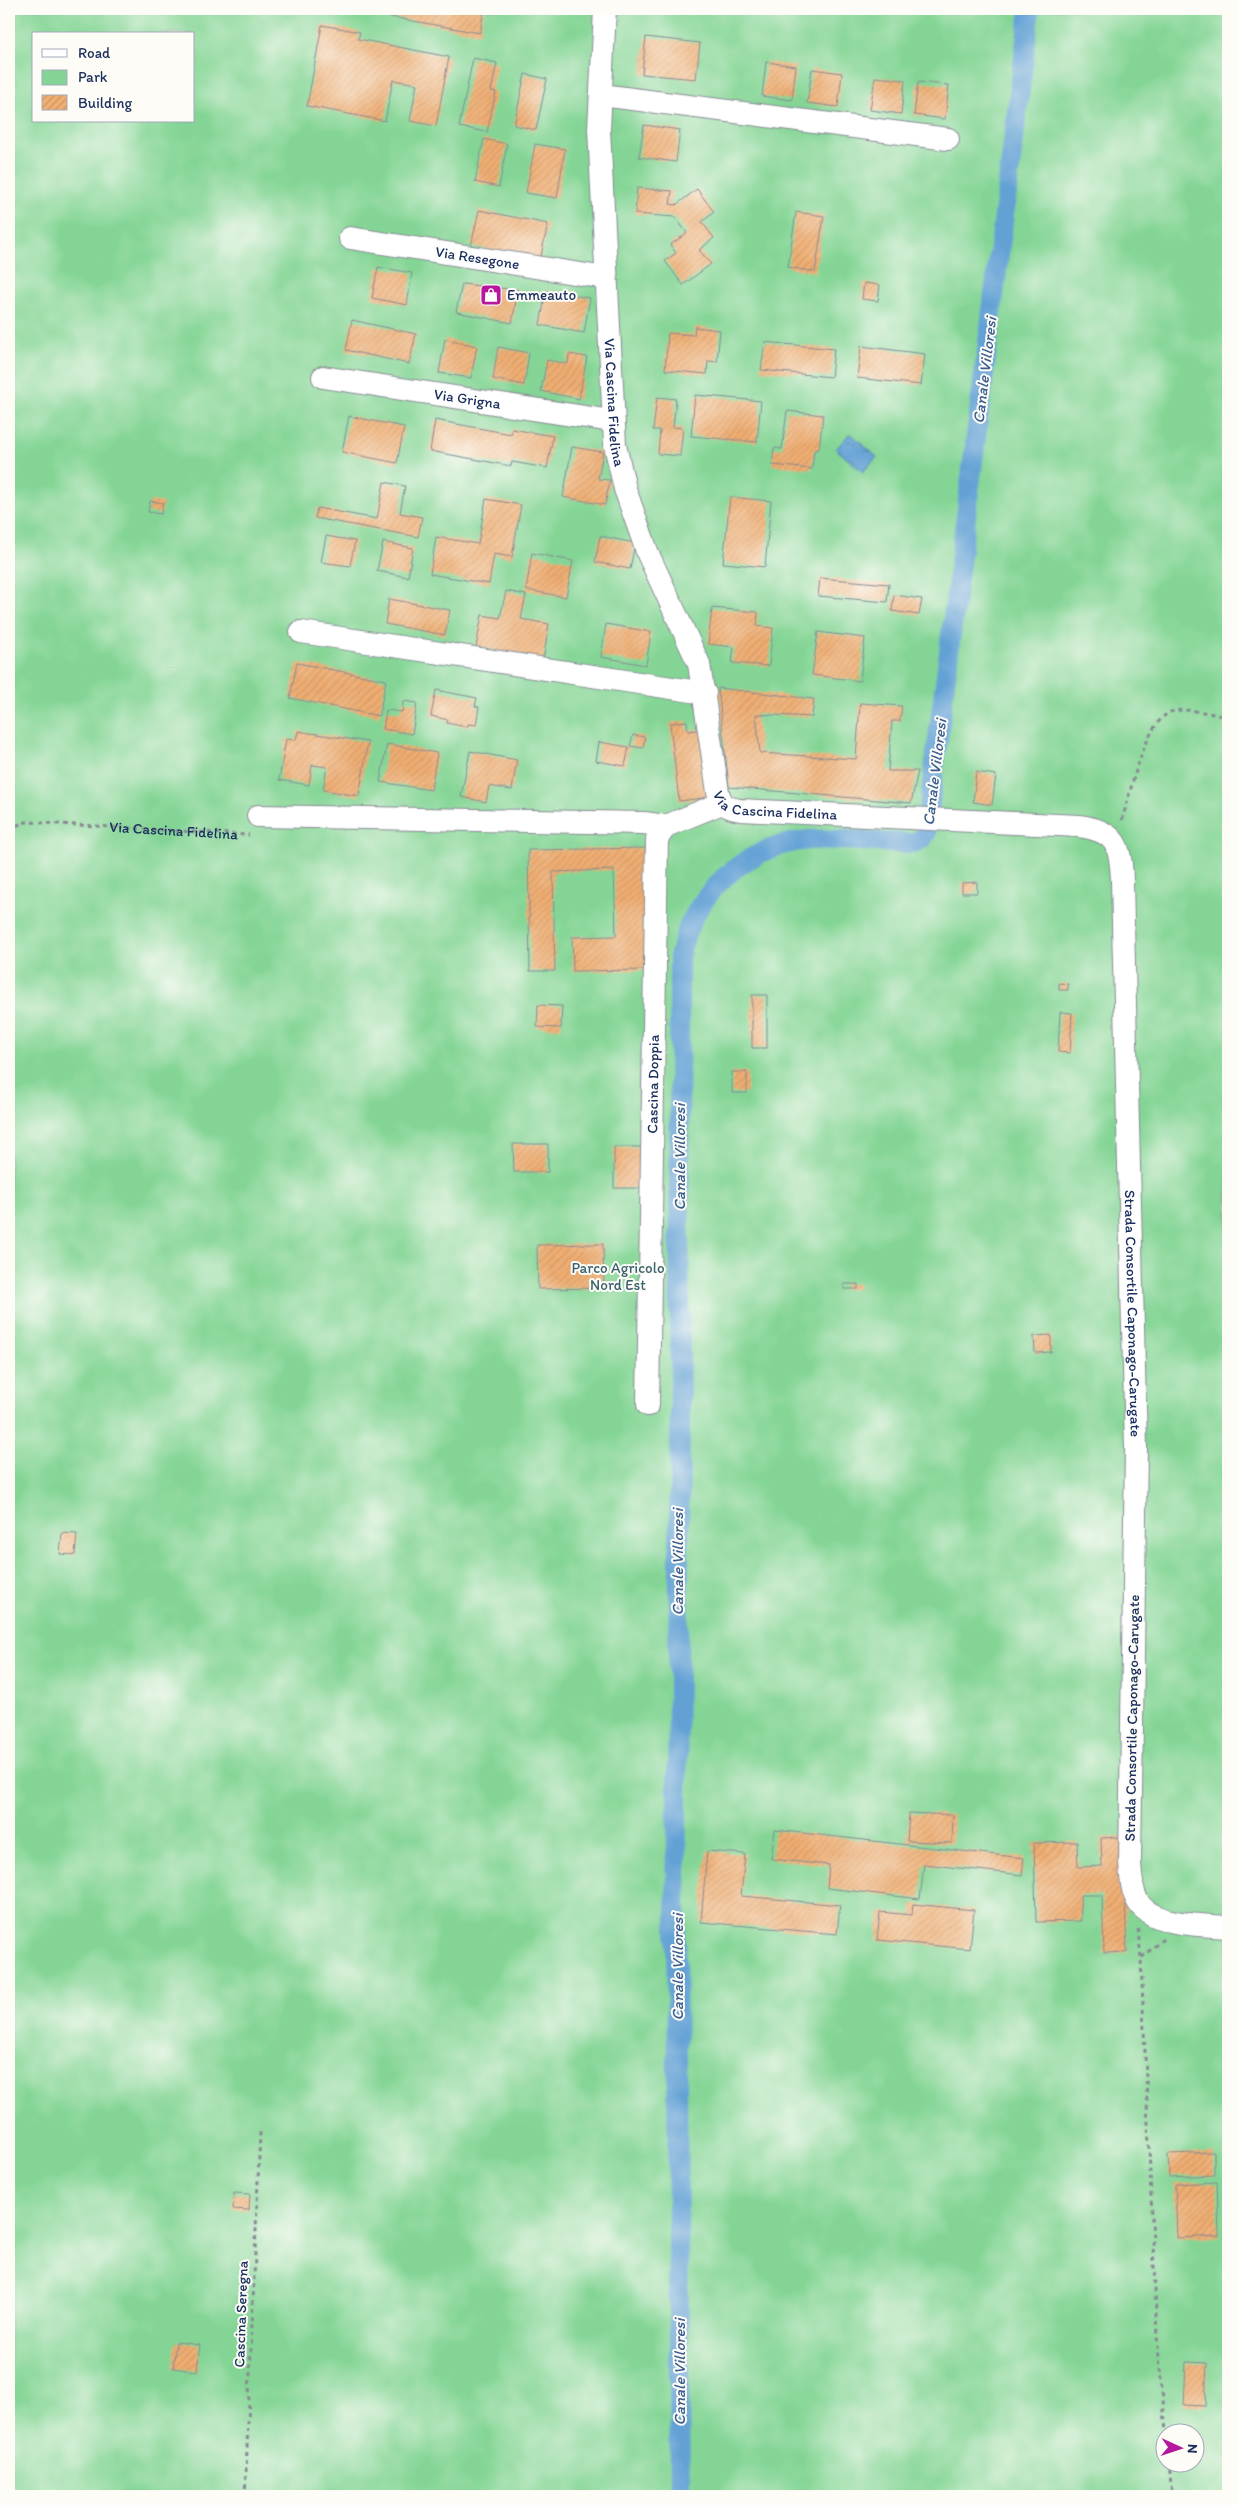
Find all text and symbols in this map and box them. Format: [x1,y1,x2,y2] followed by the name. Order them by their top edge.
[32,32,195,122] legend
[78,44,111,62] text: Road
[78,68,108,86] text: Park
[78,94,132,112] text: Building
[434,242,521,273] street label: Via Resegone
[479,283,503,307] shop icon: Emmeauto
[507,286,576,304] place label: Emmeauto
[969,314,1001,424] water label: Canale Villoresi
[601,338,629,469] street label: Via Cascina Fidelina
[433,385,502,413] street label: Via Grigna
[919,716,951,826] water label: Canale Villoresi
[709,789,838,824] street label: Via Cascina Fidelina
[109,818,239,843] street label: Via Cascina Fidelina
[643,1034,663,1134] street label: Cascina Doppia
[670,1102,689,1211] water label: Canale Villoresi
[1121,1190,1145,1437] street label: Strada Consortile Caponago-Carugate
[571,1259,665,1294] park label: Parco Agricolo Nord Est
[668,1507,687,1616] water label: Canale Villoresi
[1121,1594,1143,1842] street label: Strada Consortile Caponago-Carugate
[668,1912,687,2021] water label: Canale Villoresi
[230,2260,252,2368] street label: Cascina Seregna
[670,2317,689,2426] water label: Canale Villoresi
[1154,2422,1204,2472] north arrow
[1184,2443,1201,2454] text: N

